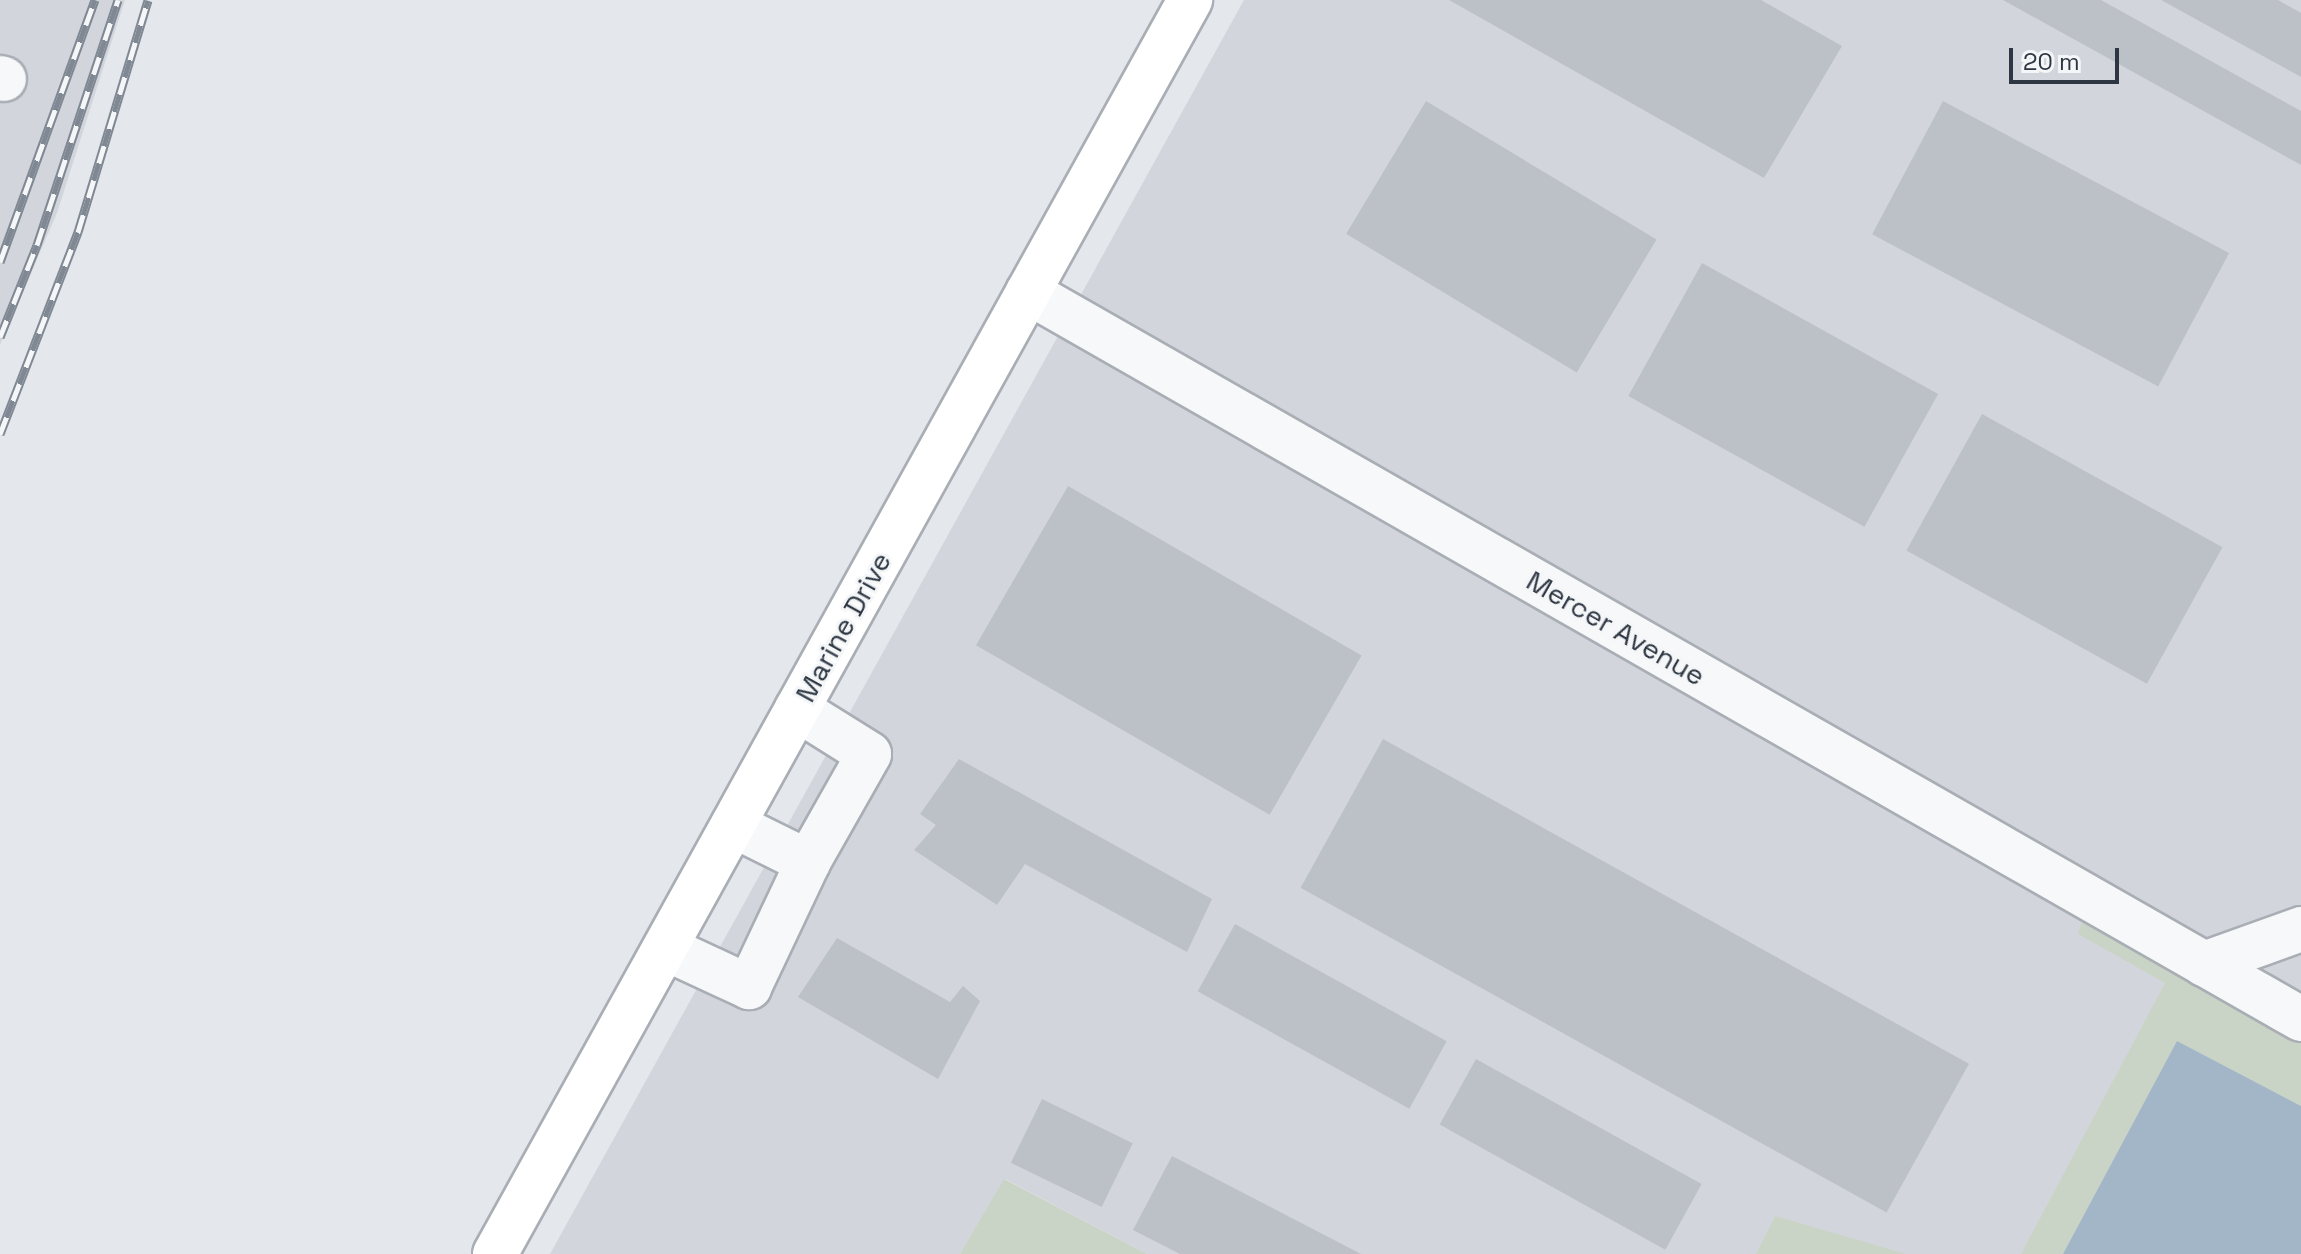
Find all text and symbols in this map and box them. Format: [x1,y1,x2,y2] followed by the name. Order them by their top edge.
[2013,32,2123,82] scale bar
[2023,46,2080,77] text: 20 m
[788,546,898,708] street label: Marine Drive
[1521,563,1711,693] street label: Mercer Avenue

